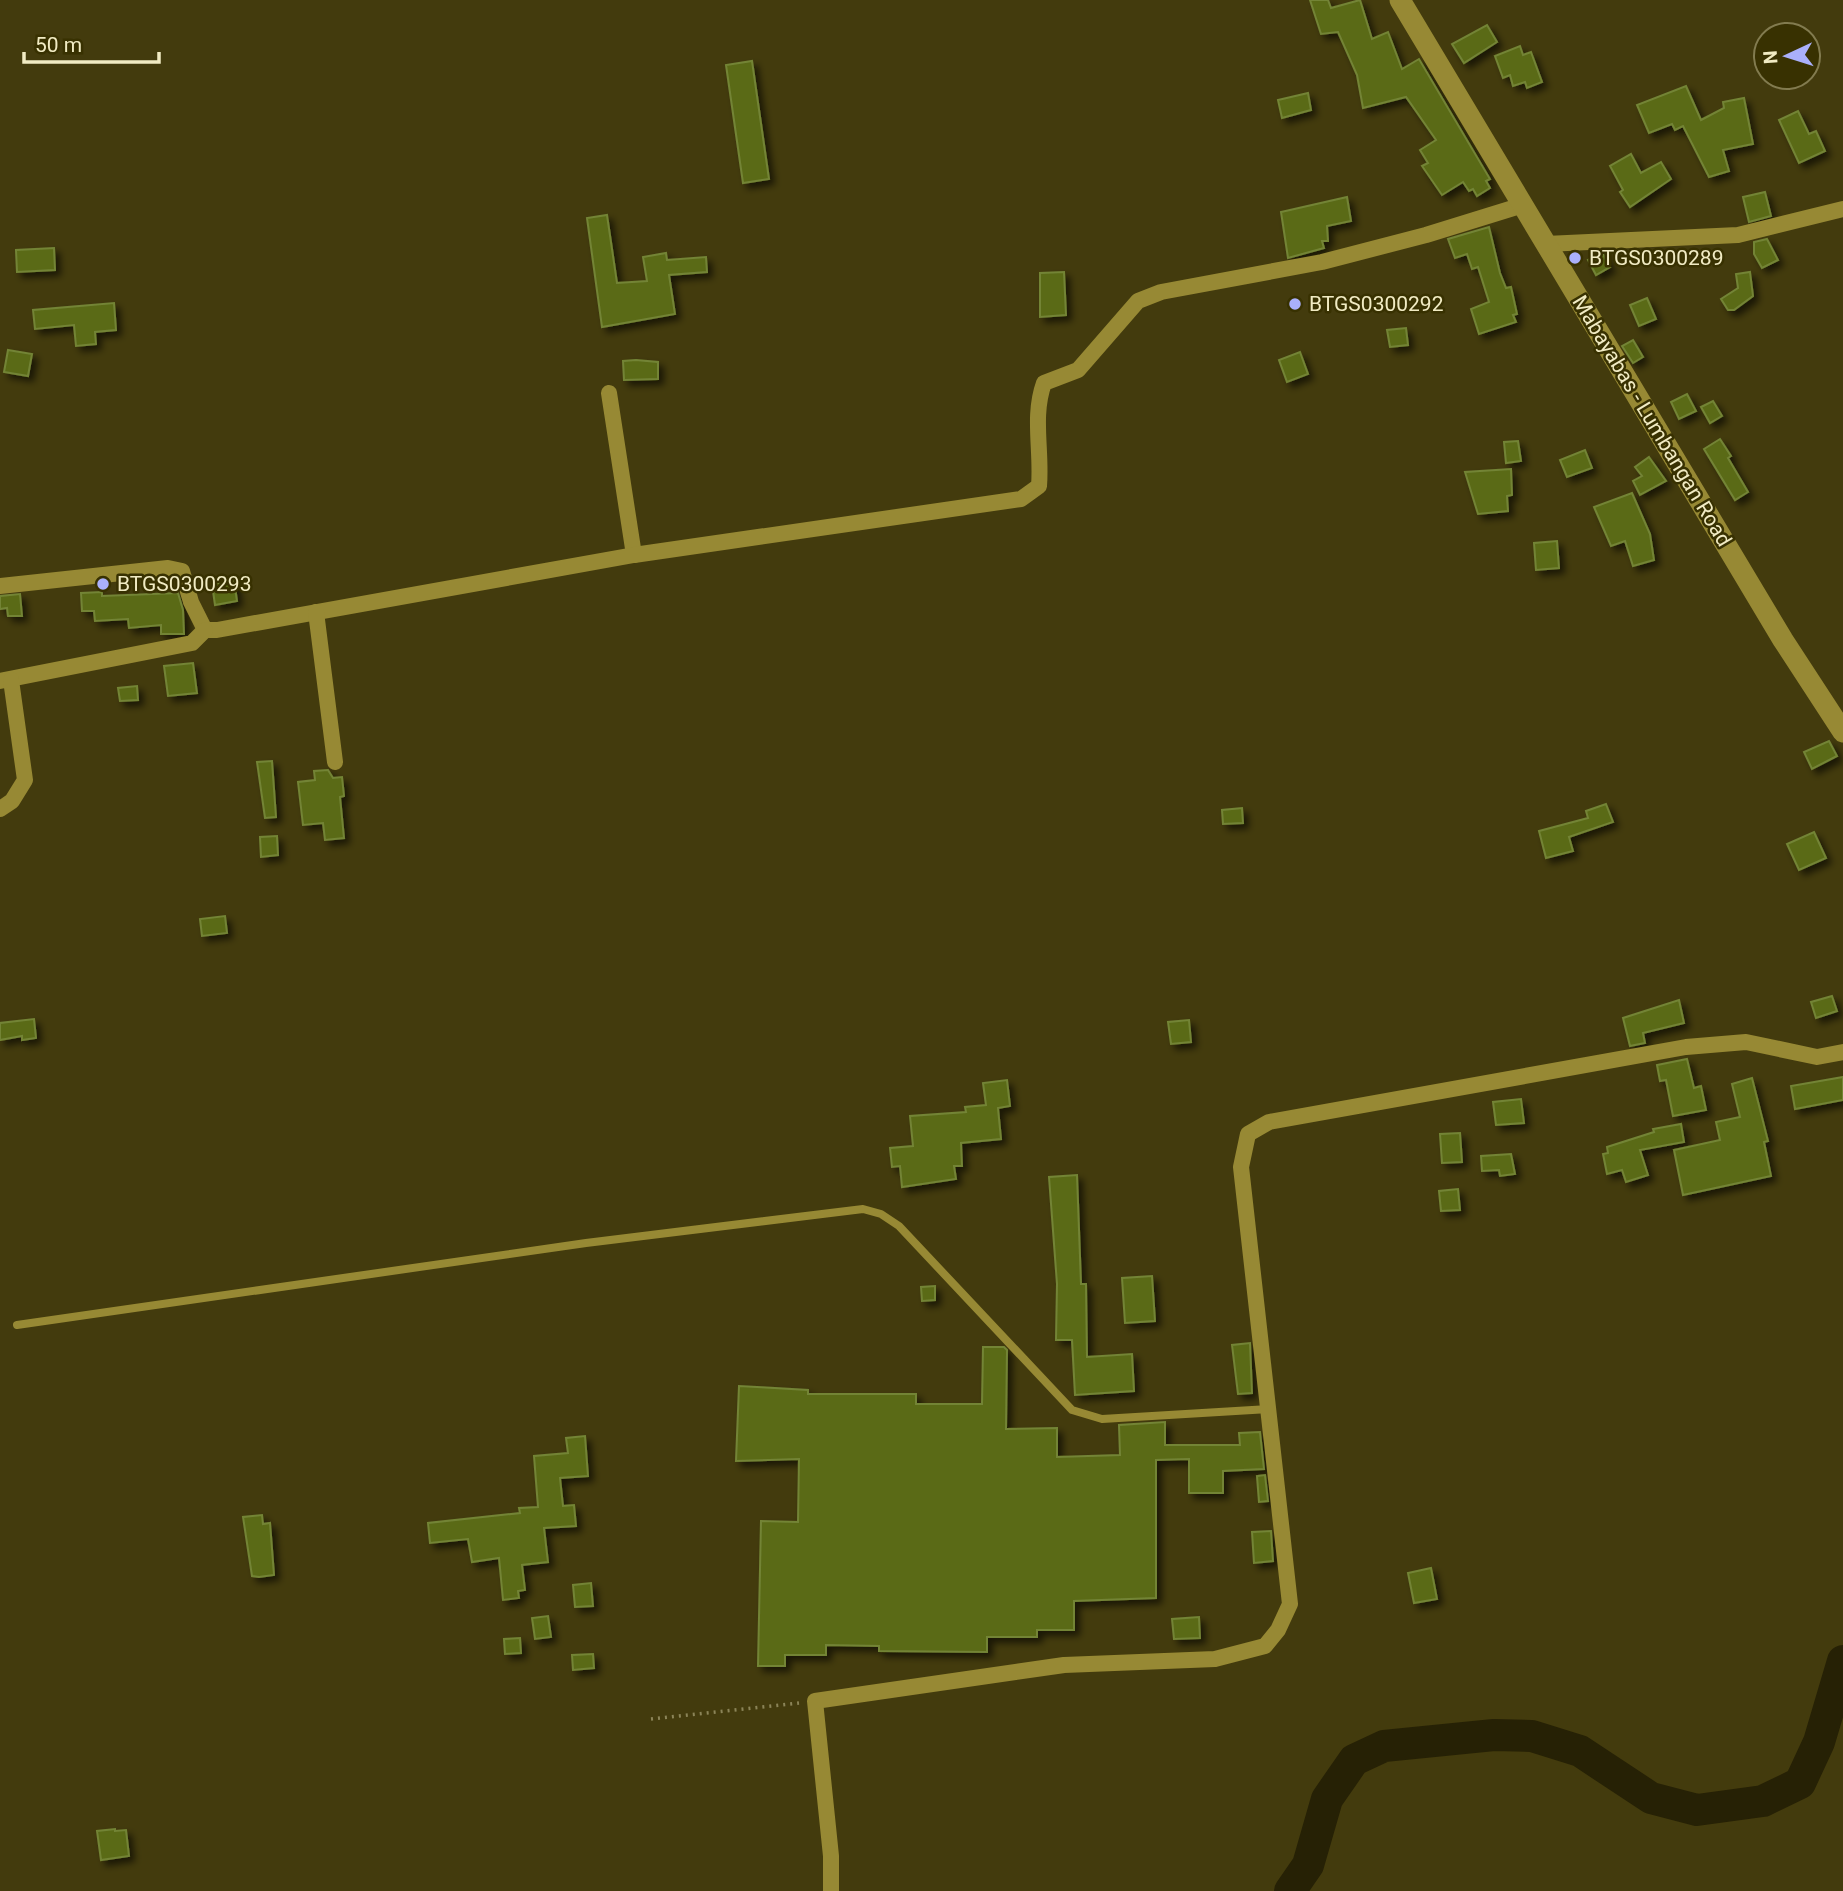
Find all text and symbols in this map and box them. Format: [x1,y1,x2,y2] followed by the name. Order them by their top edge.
[24,21,159,65] scale bar
[1752,21,1822,91] north arrow
[35,33,82,57] text: 50 m
[1759,50,1782,65] text: N
[1589,246,1723,270] place label: BTGS0300289
[1567,250,1583,266] marker: BTGS0300289
[1568,291,1736,551] street label: Mabayabas - Lumbangan Road
[1309,292,1444,316] place label: BTGS0300292
[1287,296,1303,312] marker: BTGS0300292
[117,572,251,596] place label: BTGS0300293
[95,576,111,592] marker: BTGS0300293

